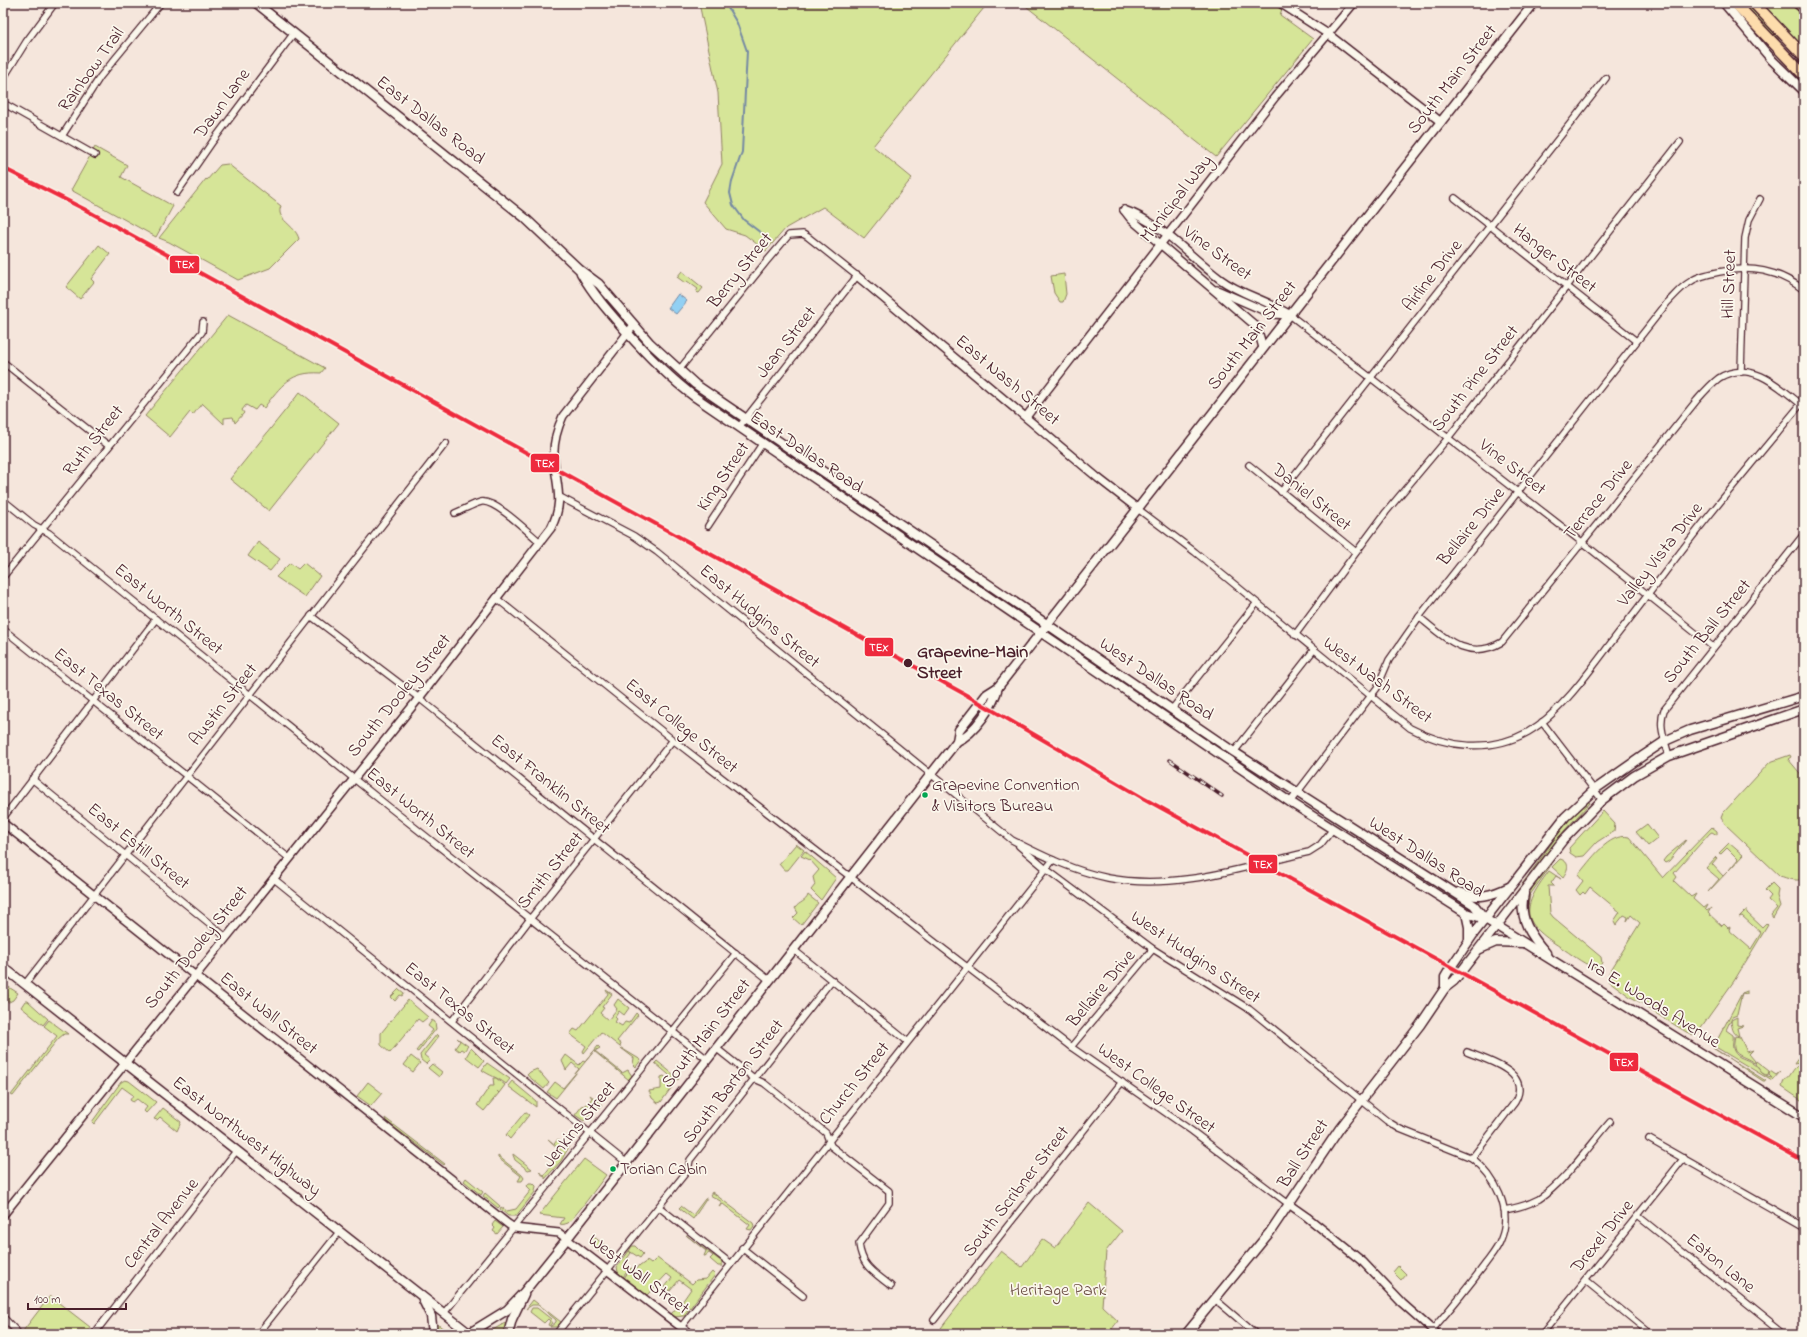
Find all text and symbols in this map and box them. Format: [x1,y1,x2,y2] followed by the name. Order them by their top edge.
[1402,20,1504,140] street label: South Main Street
[52,22,132,118] street label: Rainbow Trail
[188,63,258,145] street label: Dawn Lane
[370,70,490,172] street label: East Dallas Road
[1134,150,1220,248] street label: Municipal Way
[1506,218,1602,301] street label: Hanger Street
[1176,220,1257,288] street label: Vine Street
[702,227,780,315] street label: Berry Street
[1397,234,1470,318] street label: Airline Drive
[1716,249,1744,319] street label: Hill Street
[169,255,200,274] line badge: TEX
[175,257,195,273] text: TEX
[1202,276,1304,396] street label: South Main Street
[750,301,824,385] street label: Jean Street
[1426,320,1526,438] street label: South Pine Street
[949,329,1065,433] street label: East Nash Street
[57,400,131,482] street label: Ruth Street
[744,405,868,501] street label: East Dallas Road
[1472,433,1551,503] street label: Vine Street
[691,437,758,517] street label: King Street
[530,453,560,473] line badge: TEX
[1558,453,1640,546] street label: Terrace Drive
[535,456,555,472] text: TEX
[1265,457,1356,538] street label: Daniel Street
[1431,481,1513,573] street label: Bellaire Drive
[1611,496,1711,614] street label: Valley Vista Drive
[108,558,228,662] street label: East Worth Street
[692,559,825,676] street label: East Hudgins Street
[1658,574,1758,690] street label: South Ball Street
[342,629,458,763] street label: South Dooley Street
[1317,631,1437,731] street label: West Nash Street
[1093,632,1219,728] street label: West Dallas Road
[864,637,894,657] line badge: TEX
[869,640,889,656] text: TEX
[917,640,1028,687] place label: Grapevine-Main Street
[47,642,169,748] street label: East Texas Street
[902,657,914,669] marker: Grapevine-Main Street
[183,658,265,752] street label: Austin Street
[618,673,743,782] street label: East College Street
[484,728,616,842] street label: East Franklin Street
[360,762,480,866] street label: East Worth Street
[932,773,1079,819] place label: Grapevine Convention & Visitors Bureau
[920,790,930,800] marker: Grapevine Convention & Visitors Bureau
[81,797,195,897] street label: East Estill Street
[1363,811,1489,905] street label: West Dallas Road
[512,827,590,915] street label: Smith Street
[1248,854,1278,874] line badge: TEX
[1253,857,1273,873] text: TEX
[139,881,255,1015] street label: South Dooley Street
[1124,905,1265,1012] street label: West Hudgins Street
[1061,944,1143,1034] street label: Bellaire Drive
[1581,952,1726,1056] street label: Ira E. Woods Avenue
[398,956,520,1062] street label: East Texas Street
[213,966,323,1062] street label: East Wall Street
[656,974,758,1094] street label: South Main Street
[677,1014,791,1150] street label: South Barton Street
[813,1037,897,1131] street label: Church Street
[1091,1037,1220,1142] street label: West College Street
[1609,1052,1639,1072] line badge: TEX
[1614,1055,1634,1071] text: TEX
[165,1070,326,1204] street label: East Northwest Highway
[537,1076,623,1174] street label: Jenkins Street
[1271,1114,1336,1195] street label: Ball Street
[957,1121,1077,1263] street label: South Scribner Street
[620,1157,707,1182] place label: Torian Cabin
[608,1164,618,1174] marker: Torian Cabin
[118,1172,207,1275] street label: Central Avenue
[1565,1194,1641,1280] street label: Drexel Drive
[582,1228,694,1322] street label: West Wall Street
[1680,1228,1761,1301] street label: Eaton Lane
[1010,1278,1106,1305] park label: Heritage Park
[28,1285,126,1311] scale bar
[34,1291,61,1309] text: 100 m

